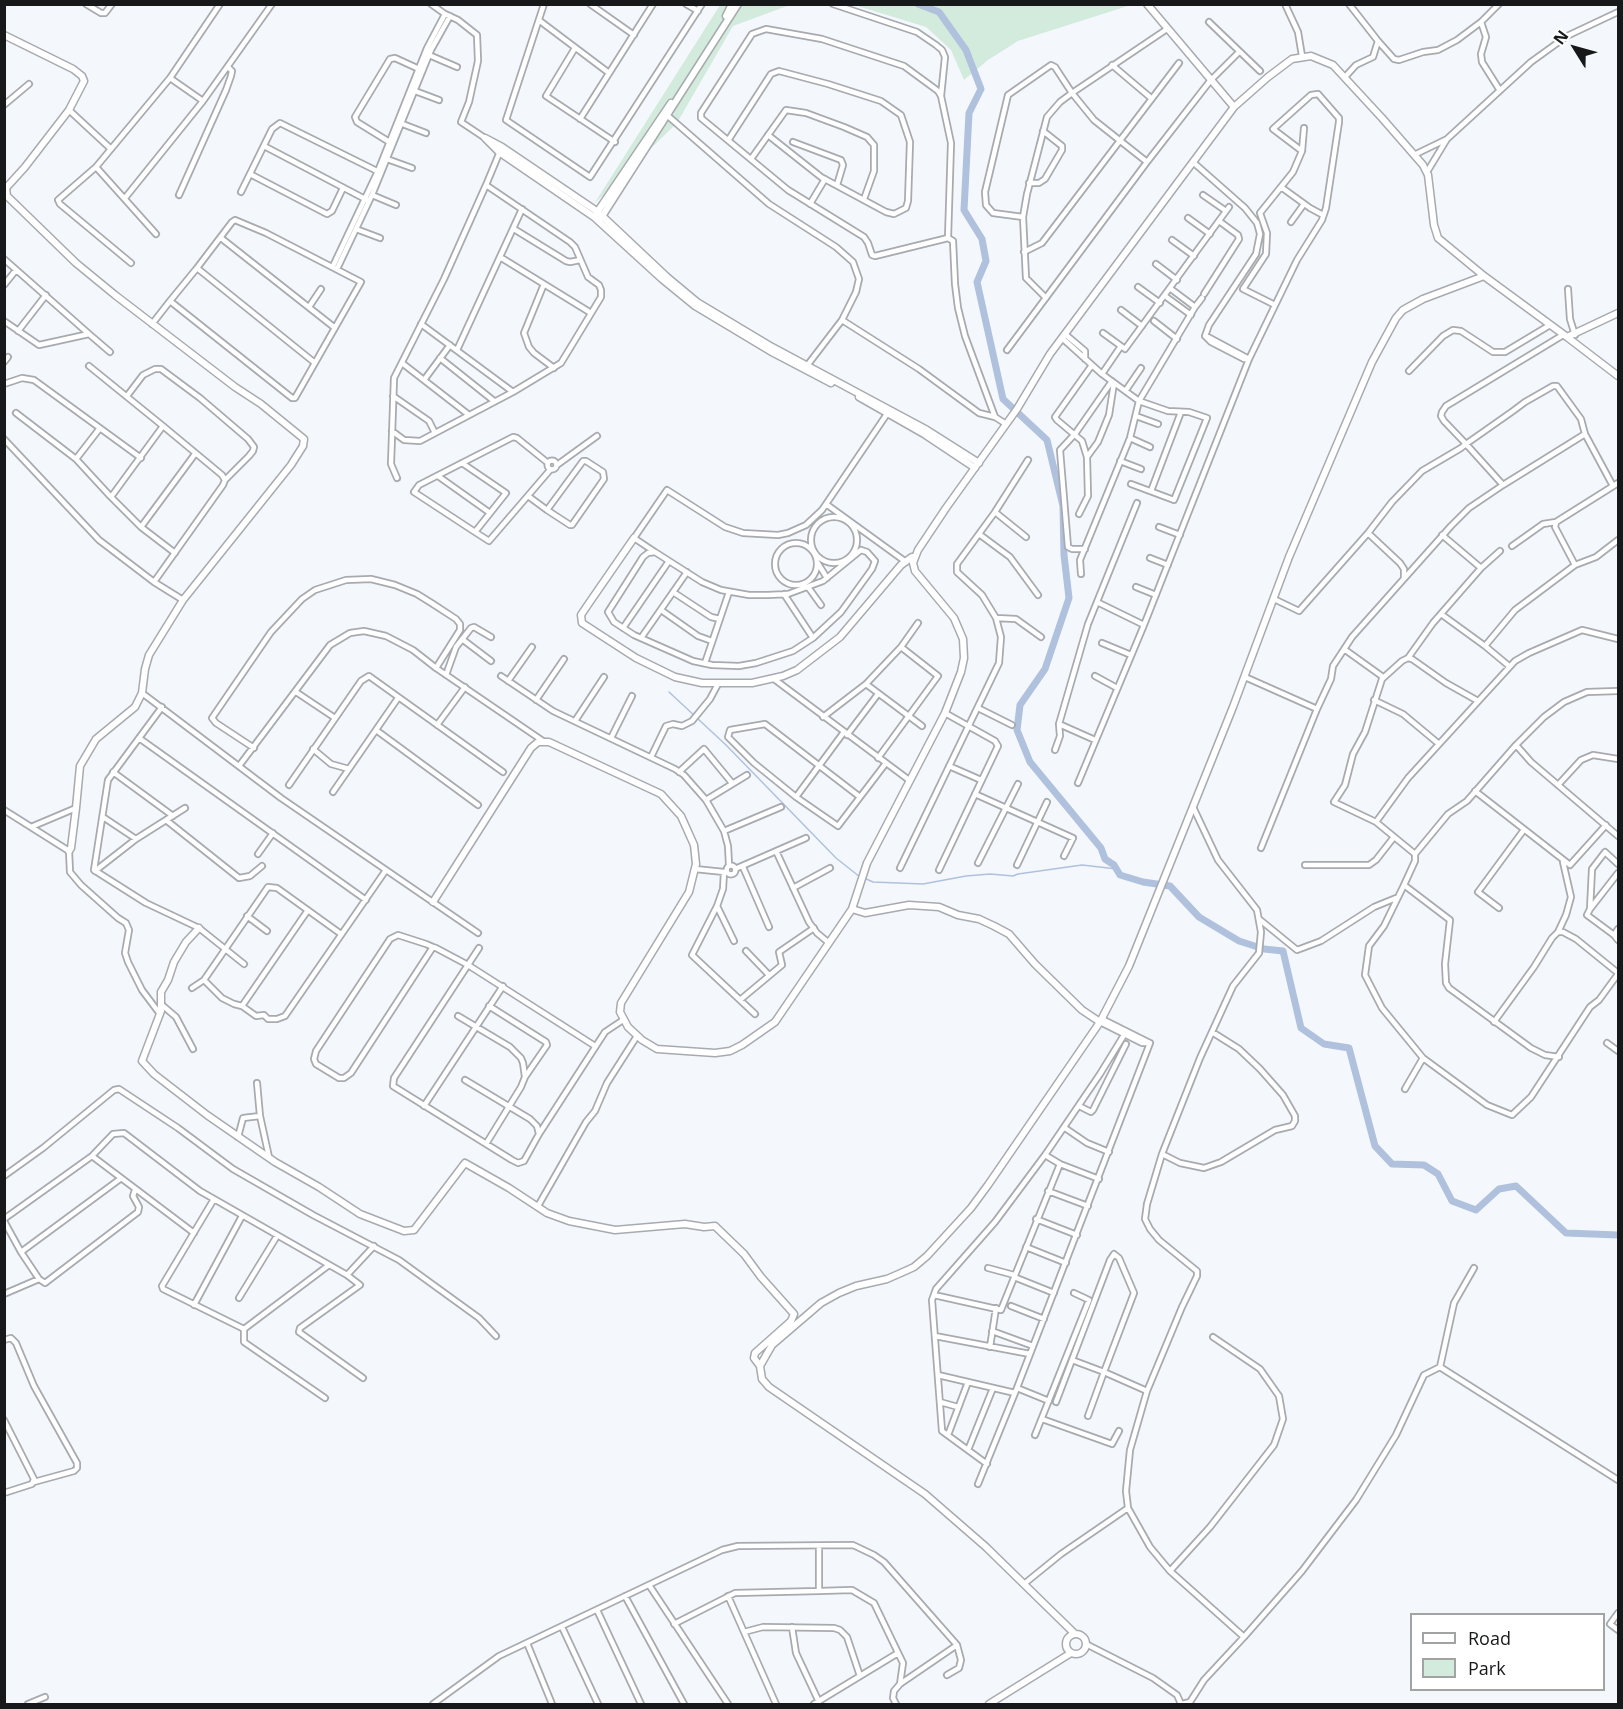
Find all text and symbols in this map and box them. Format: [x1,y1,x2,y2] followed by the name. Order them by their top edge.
[1545,18,1605,78] north arrow
[1548,25,1573,49] text: N
[1410,1613,1605,1691] legend
[1468,1626,1511,1650] text: Road
[1468,1656,1506,1680] text: Park

